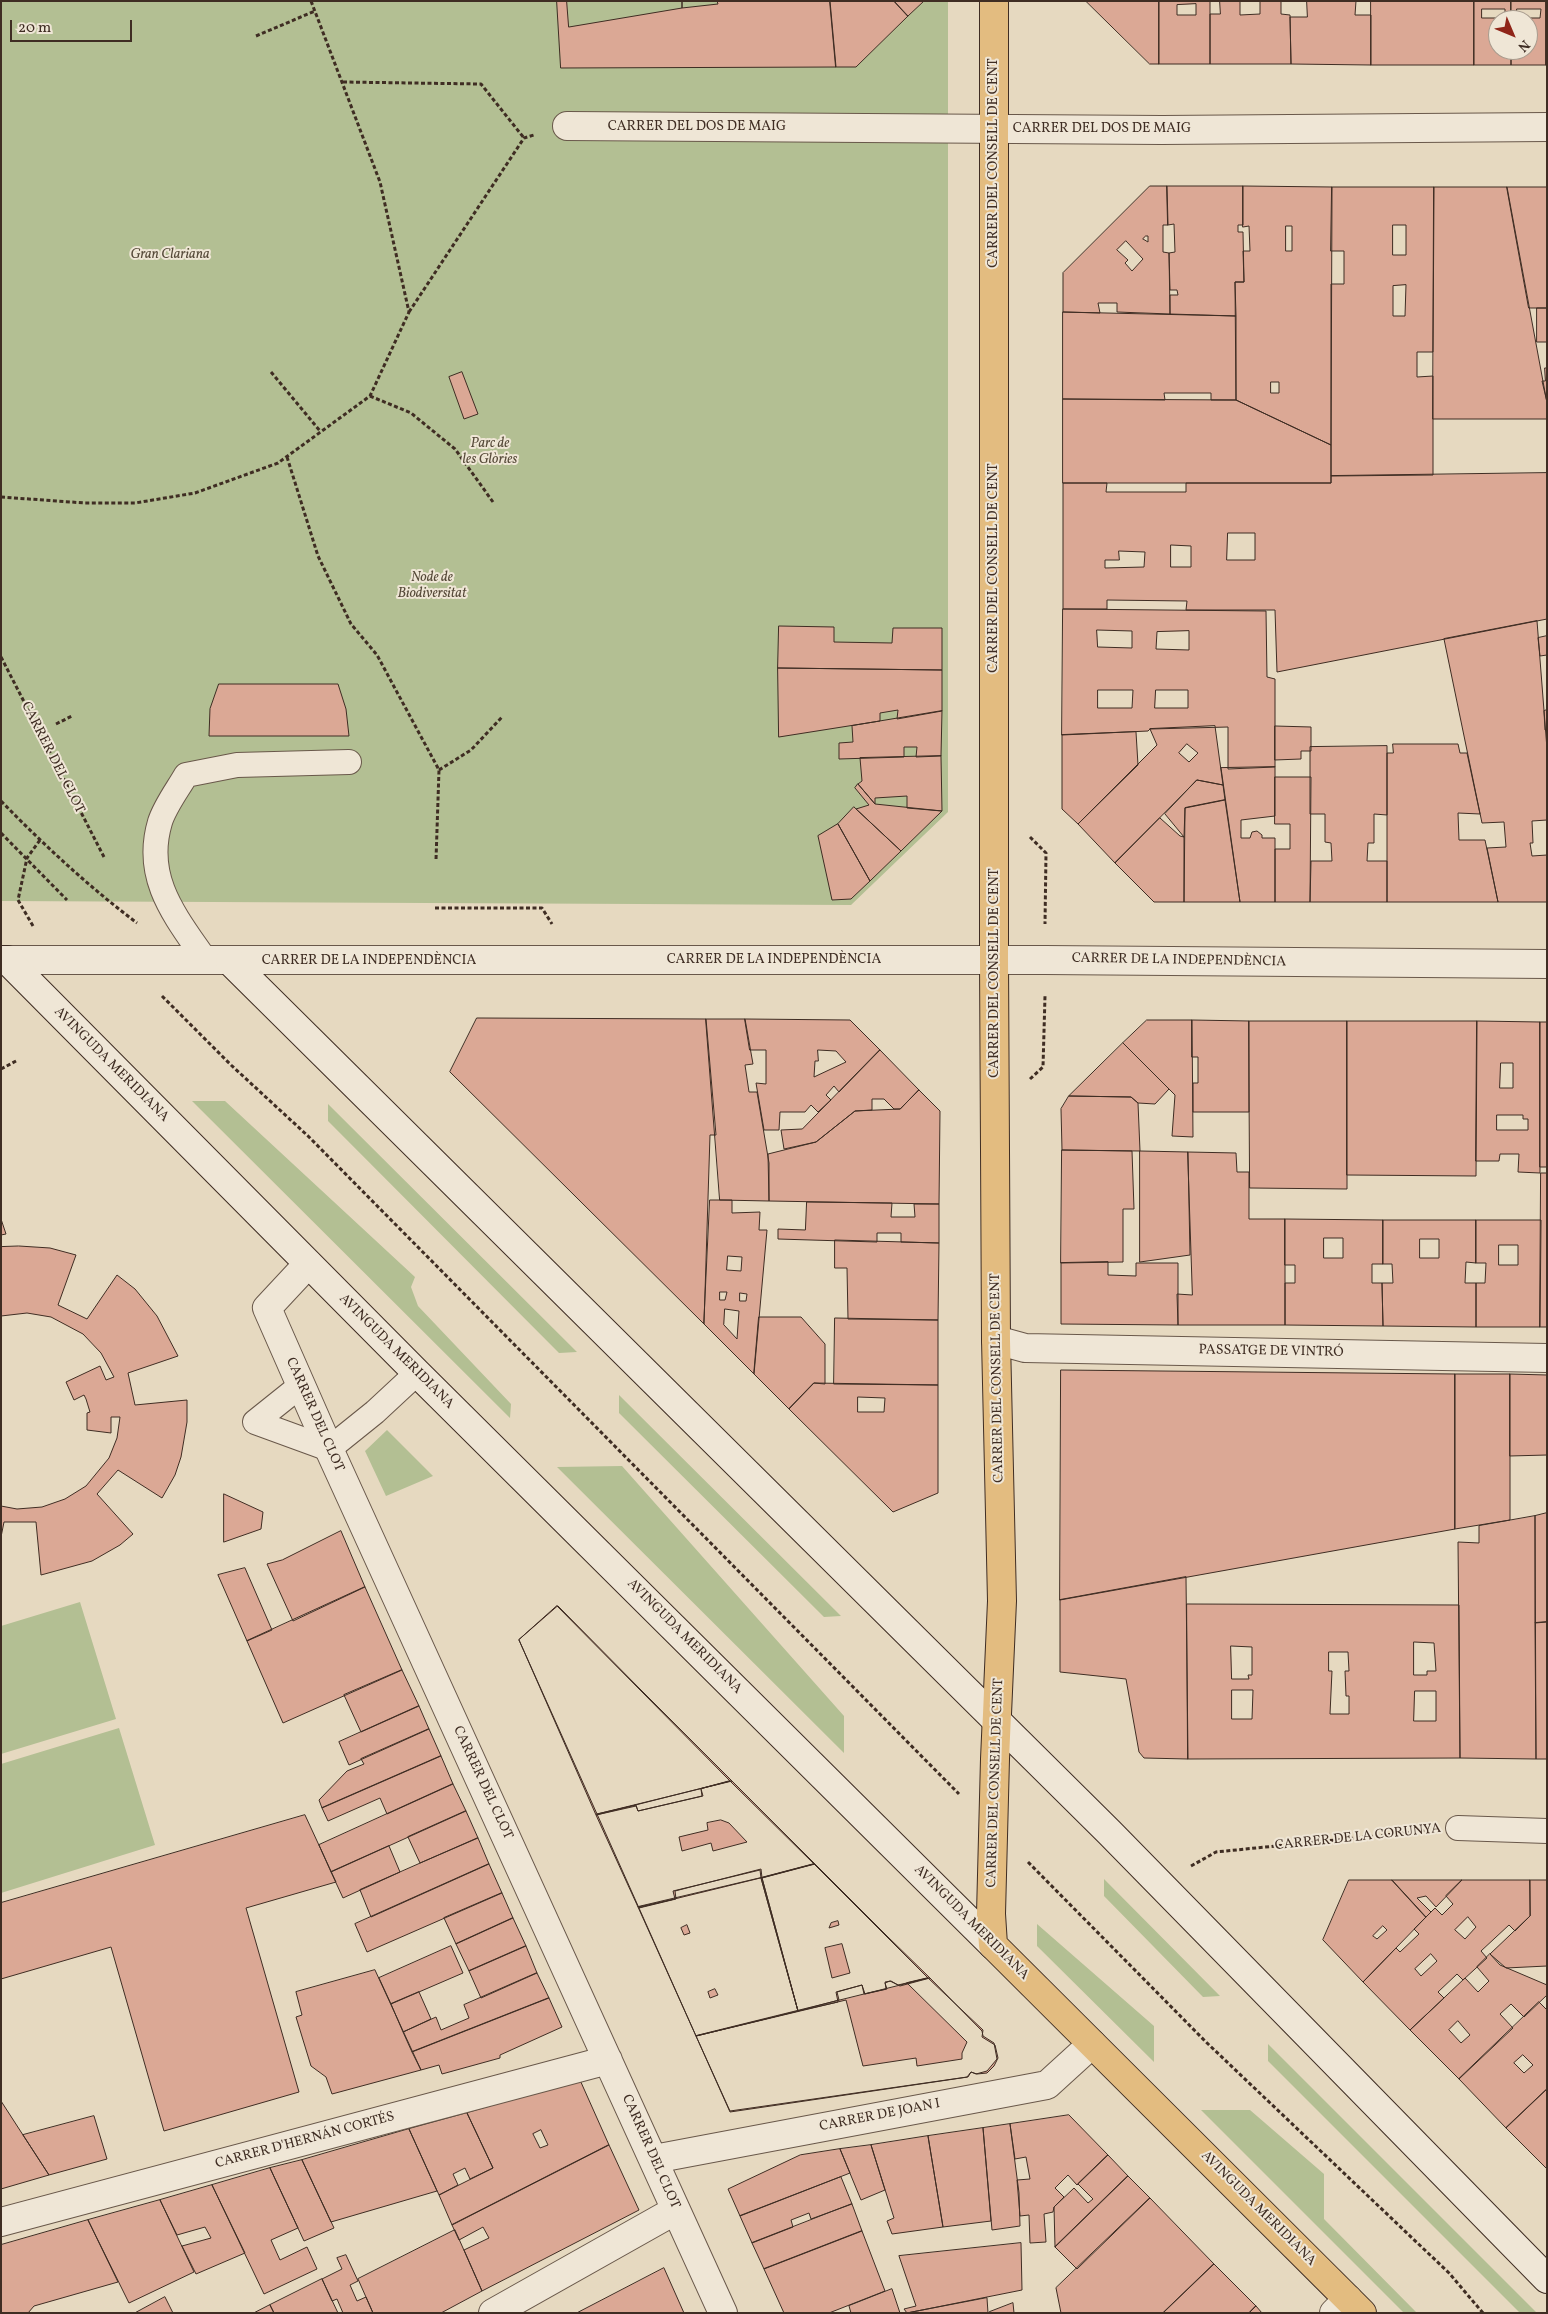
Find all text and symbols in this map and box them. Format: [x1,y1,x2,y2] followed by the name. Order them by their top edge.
[12,10,135,42] scale bar
[1488,10,1538,60] north arrow
[18,18,51,39] text: 20 m
[1513,35,1534,56] text: N
[986,58,1002,268] street label: CARRER DEL CONSELL DE CENT
[608,119,786,135] street label: CARRER DEL DOS DE MAIG
[1013,121,1191,137] street label: CARRER DEL DOS DE MAIG
[130,247,210,263] park label: Gran Clariana
[463,436,517,468] park label: Parc de les Glòries
[986,463,1002,673] street label: CARRER DEL CONSELL DE CENT
[398,570,466,602] park label: Node de Biodiversitat
[17,699,87,817] street label: CARRER DEL CLOT
[987,868,1003,1078] street label: CARRER DEL CONSELL DE CENT
[1072,951,1286,971] street label: CARRER DE LA INDEPENDÈNCIA
[667,952,881,968] street label: CARRER DE LA INDEPENDÈNCIA
[262,953,476,969] street label: CARRER DE LA INDEPENDÈNCIA
[50,1004,172,1126] street label: AVINGUDA MERIDIANA
[988,1273,1008,1483] street label: CARRER DEL CONSELL DE CENT
[335,1291,457,1413] street label: AVINGUDA MERIDIANA
[1198,1342,1344,1362] street label: PASSATGE DE VINTRÓ
[281,1355,347,1475] street label: CARRER DEL CLOT
[623,1576,745,1698] street label: AVINGUDA MERIDIANA
[984,1678,1008,1888] street label: CARRER DEL CONSELL DE CENT
[448,1724,516,1842] street label: CARRER DEL CLOT
[1274,1821,1442,1855] street label: CARRER DE LA CORUNYA
[910,1862,1032,1984] street label: AVINGUDA MERIDIANA
[617,2092,683,2212] street label: CARRER DEL CLOT
[818,2096,942,2136] street label: CARRER DE JOAN I
[214,2109,396,2173] street label: CARRER D'HERNÁN CORTÉS
[1197,2148,1319,2270] street label: AVINGUDA MERIDIANA

